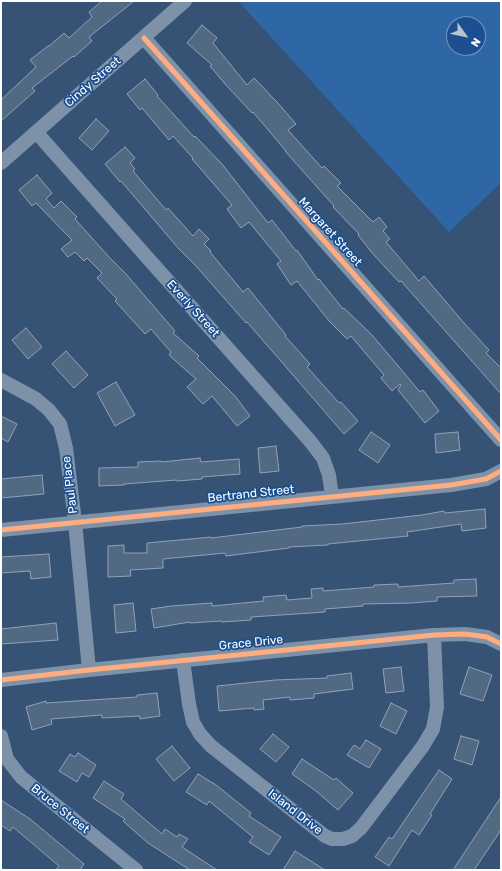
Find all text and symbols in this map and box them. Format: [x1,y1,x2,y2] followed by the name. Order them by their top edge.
[446,16,486,56] north arrow
[468,35,483,49] text: N
[62,54,124,110] street label: Cindy Street
[295,195,365,269] street label: Margaret Street
[164,277,222,341] street label: Everly Street
[59,455,81,515] street label: Paul Place
[207,482,295,506] street label: Bertrand Street
[218,632,284,654] street label: Grace Drive
[28,781,92,837] street label: Bruce Street
[265,786,325,838] street label: Island Drive

